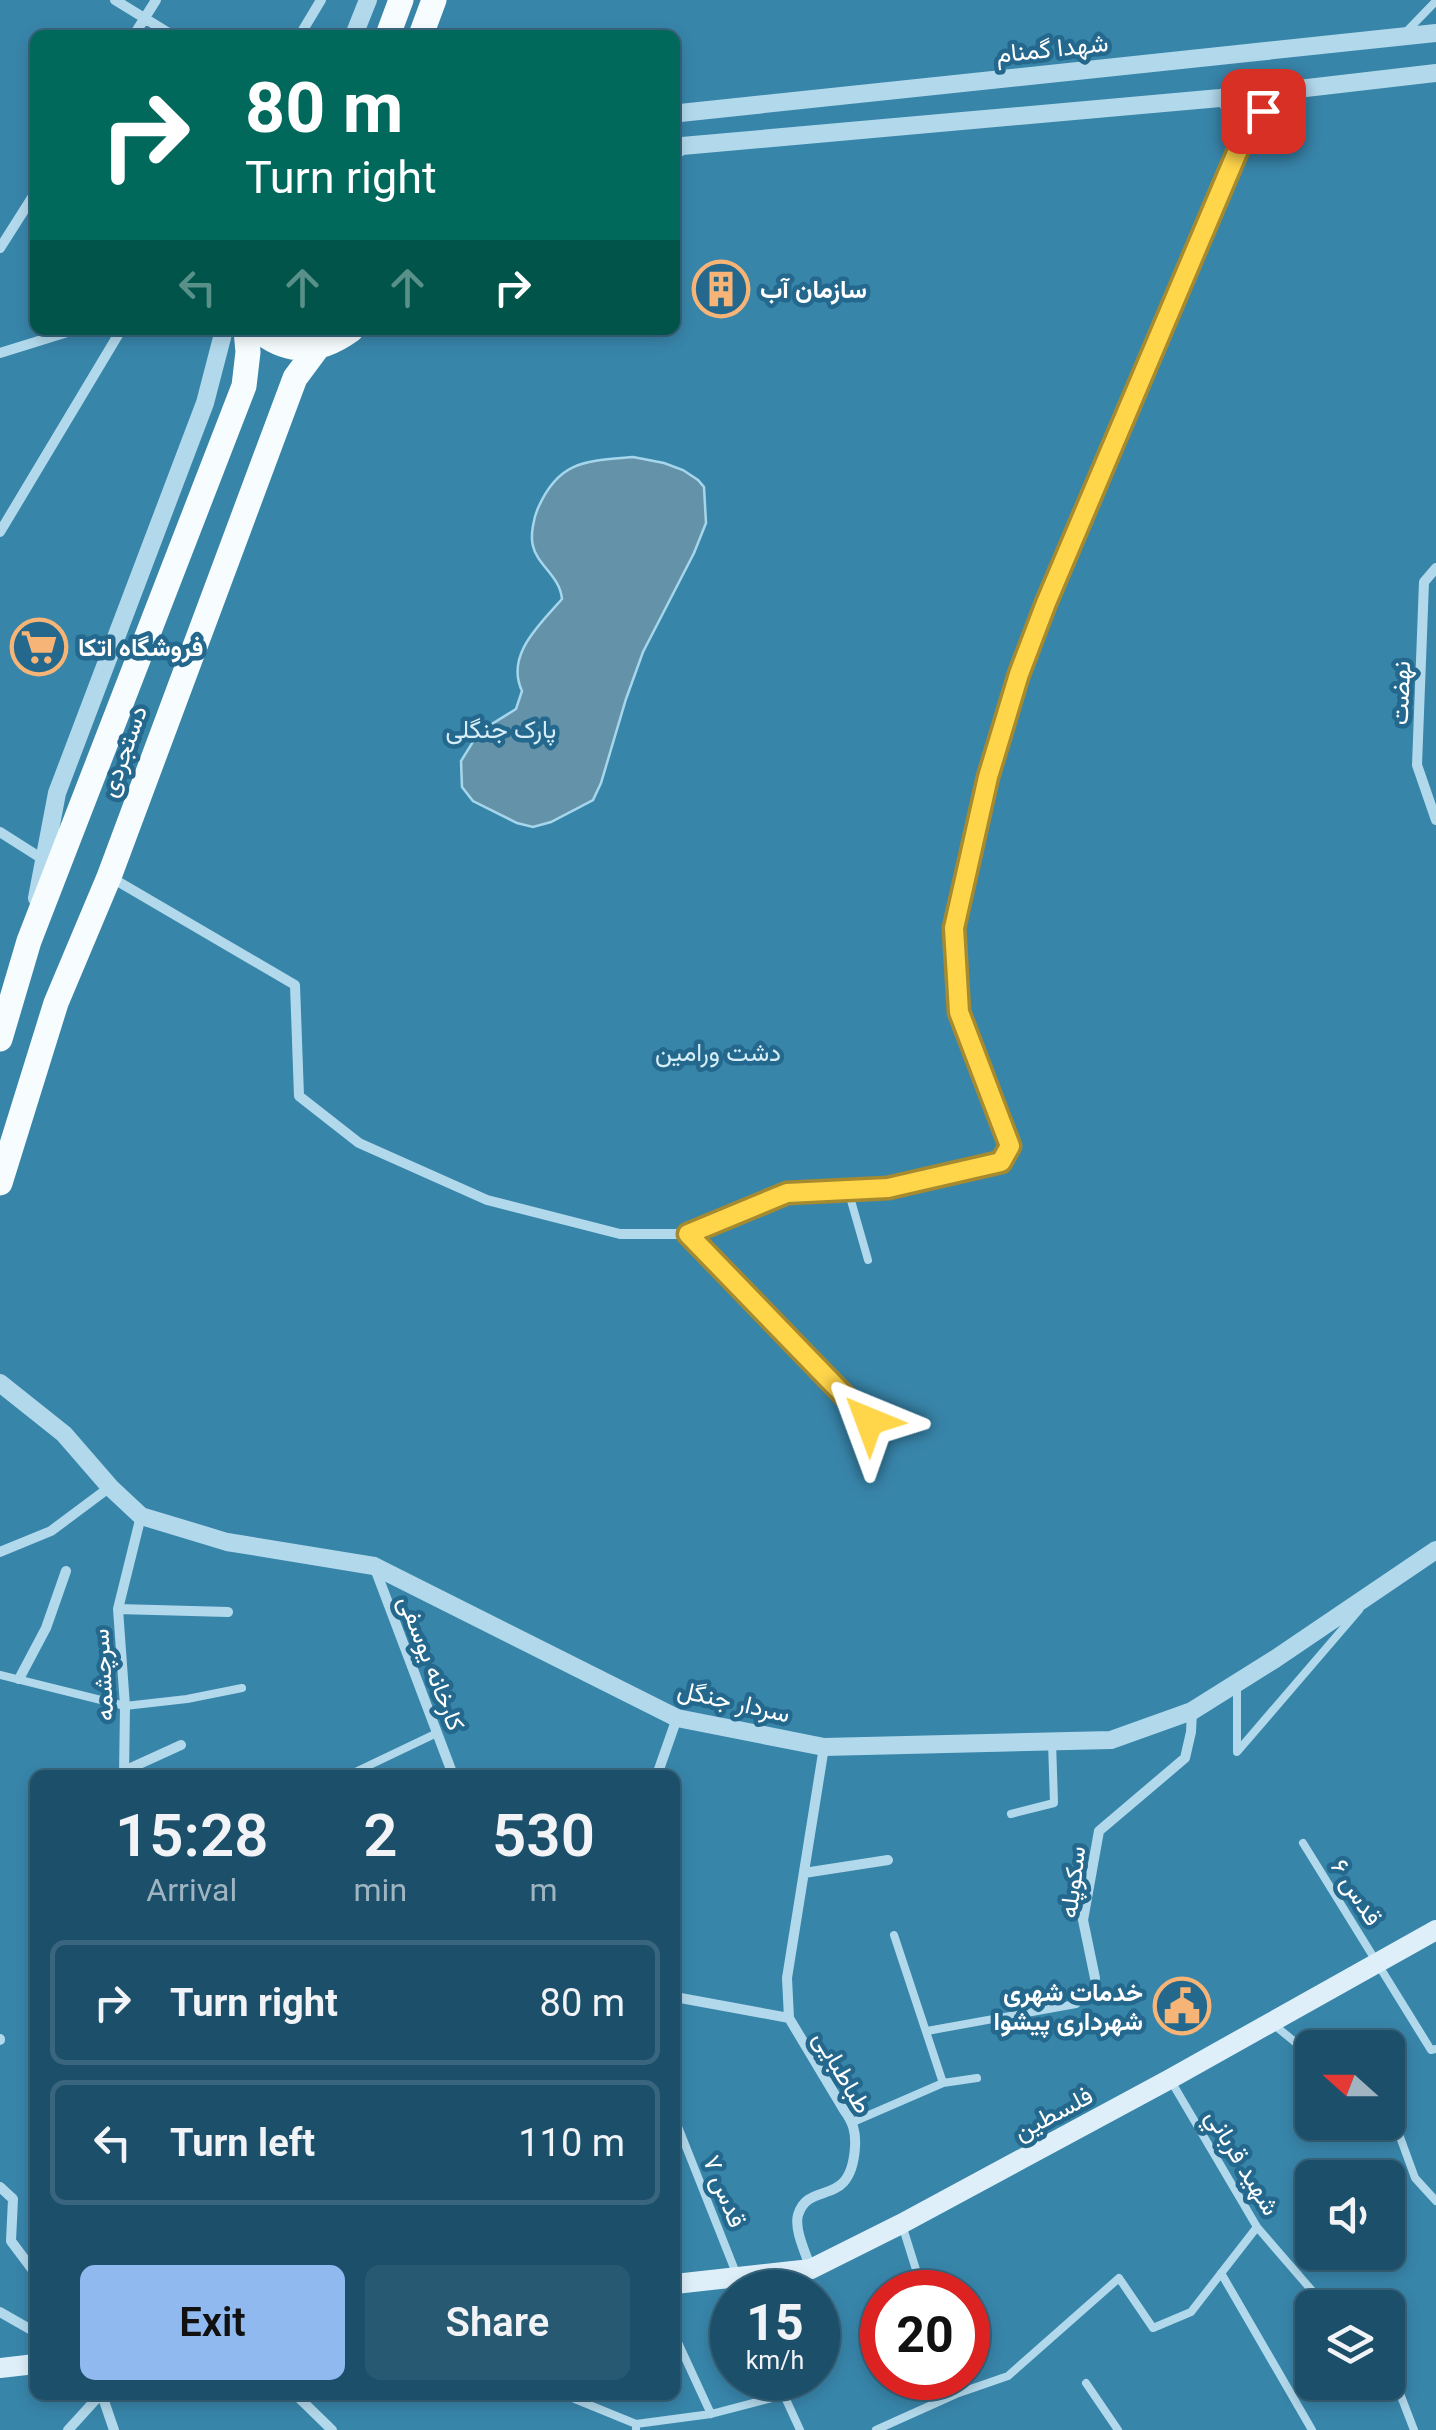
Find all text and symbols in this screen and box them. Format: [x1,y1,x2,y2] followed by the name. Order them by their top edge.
[994,28,1110,71] street label: شهدا گمنام
[245,67,403,149] text: 80 m
[1221,69,1306,154] pin
[80,70,210,200] icon: right
[1236,84,1291,139] icon: arrive
[245,151,437,204] text: Turn right
[691,259,751,319] building icon: سازمان آب
[170,260,225,315] icon: left
[275,260,330,315] icon: ahead
[380,260,435,315] icon: ahead
[485,260,540,315] icon: right
[760,275,867,305] place label: سازمان آب
[9,617,69,677] supermarket icon: فروشگاه اتکا
[78,633,203,663] place label: فروشگاه اتکا
[1385,660,1417,726] street label: نهضت
[94,702,154,801] street label: دستجردی
[446,715,556,746] park label: پارک جنگلی
[655,1038,781,1068] park label: دشت ورامین
[817,1369,921,1473] position arrow
[392,1591,471,1735] street label: کارخانه یوسفی
[86,1628,121,1722] street label: سرچشمه
[675,1674,793,1729] street label: سردار جنگل
[115,1800,269,1871] text: 15:28
[363,1800,397,1871] text: 2
[492,1800,595,1871] text: 530
[1054,1844,1093,1920] street label: سکوپله
[1324,1854,1388,1931] street label: قدس ۶
[146,1871,237,1909] text: Arrival
[354,1871,407,1909] text: min
[529,1871,558,1909] text: m
[85,1975,140,2030] icon: right
[1152,1976,1212,2036] public building icon: خدمات شهری شهرداری پیشوا
[994,1978,1143,2039] place label: خدمات شهری شهرداری پیشوا
[170,1981,338,2025] text: Turn right
[540,1981,625,2025] text: 80 m
[807,2026,878,2119] street label: طباطبایی
[1295,2030,1405,2140] north arrow
[1295,2030,1405,2400] map controls
[1009,2081,1098,2147] street label: فلسطین
[1194,2104,1286,2224] street label: شهيد قرباني
[85,2115,140,2170] icon: left
[170,2121,315,2165] text: Turn left
[518,2121,625,2165] text: 110 m
[696,2151,752,2232] street label: قدس ۷
[1295,2160,1405,2270] button: sound
[80,2265,345,2380] button: Exit
[365,2265,630,2380] button: Share
[860,2270,990,2400] speed limit sign: 20
[1295,2290,1405,2400] button: layers
[746,2294,804,2352] text: 15
[746,2346,804,2375] text: km/h

